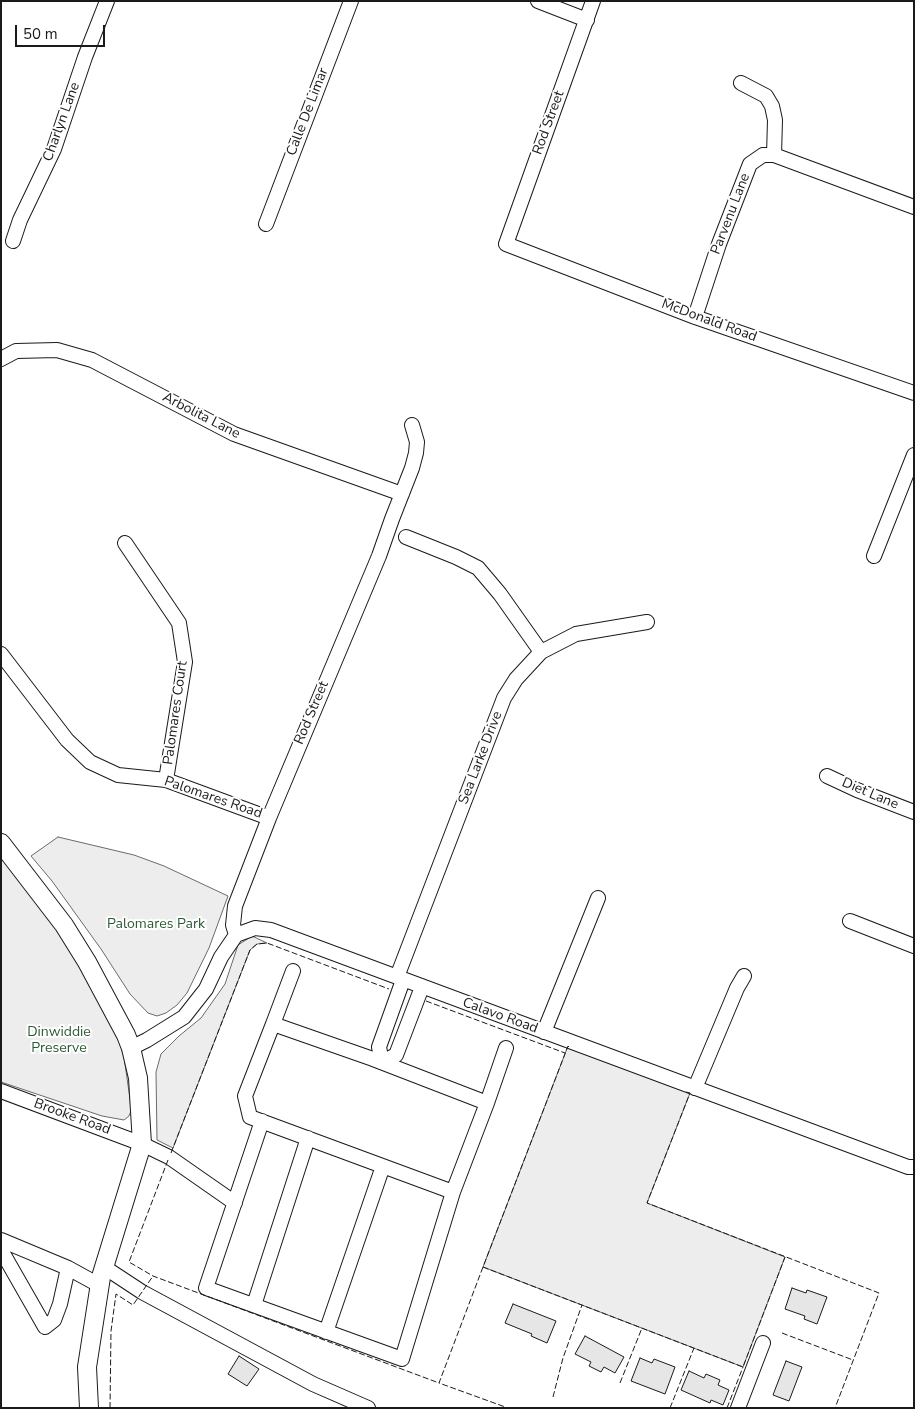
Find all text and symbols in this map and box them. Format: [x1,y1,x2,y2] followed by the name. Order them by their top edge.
[18,15,108,47] scale bar
[23,24,58,44] text: 50 m
[284,66,332,158] street label: Calle De Limar
[40,80,84,164] street label: Charlyn Lane
[530,89,568,157] street label: Rod Street
[708,171,754,257] street label: Parvenu Lane
[659,296,759,346] street label: McDonald Road
[159,389,243,443] street label: Arbolita Lane
[160,660,192,766] street label: Palomares Court
[291,679,333,747] street label: Rod Street
[456,709,506,807] street label: Sea Larke Drive
[162,773,264,823] street label: Palomares Road
[839,775,901,813] street label: Diet Lane
[107,917,205,933] park label: Palomares Park
[460,995,540,1037] street label: Calavo Road
[27,1025,91,1058] park label: Dinwiddie Preserve
[31,1095,113,1139] street label: Brooke Road

